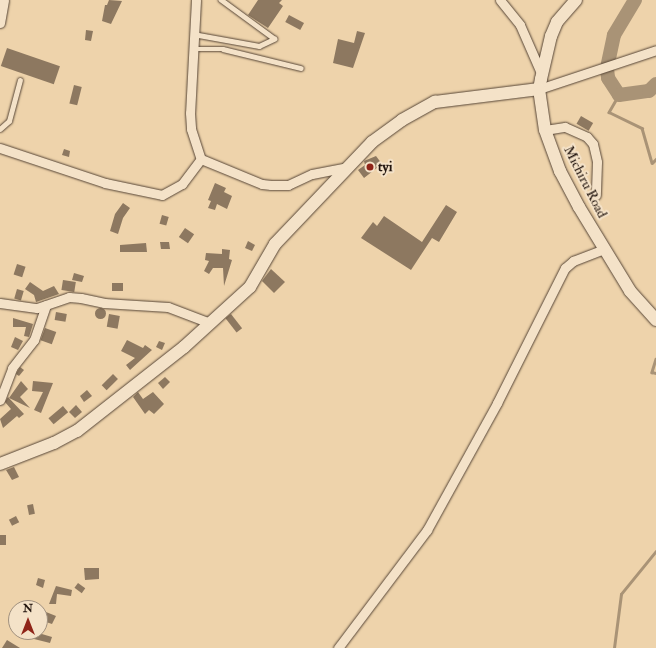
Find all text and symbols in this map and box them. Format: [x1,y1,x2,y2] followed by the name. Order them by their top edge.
[560,143,610,221] street label: Michiru Road
[378,159,392,175] place label: tyi
[365,162,375,172] marker: tyi
[8,600,48,640] north arrow
[23,602,33,615] text: N

